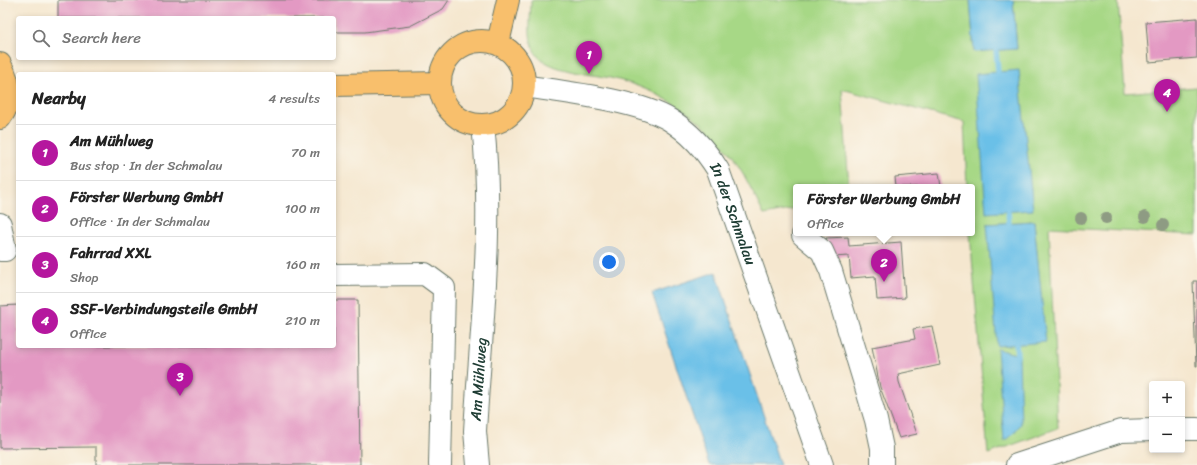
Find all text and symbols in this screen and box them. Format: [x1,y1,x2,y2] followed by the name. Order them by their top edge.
[16,16,336,60] search box
[62,25,141,51] text: Search here
[30,27,52,49] icon: search
[576,41,602,74] pin: 1
[1154,79,1180,112] pin: 4
[32,83,86,113] text: Nearby
[268,87,320,110] text: 4 results
[70,128,153,154] text: Am Mühlweg
[42,141,48,164] text: 1
[291,141,320,164] text: 70 m
[70,154,222,177] text: Bus stop · In der Schmalau
[703,156,764,269] street label: In der Schmalau
[70,184,223,210] text: Förster Werbung GmbH
[793,184,975,236] popup
[807,186,961,212] text: Förster Werbung GmbH
[41,197,49,220] text: 2
[285,197,320,220] text: 100 m
[70,210,210,233] text: Office · In der Schmalau
[807,212,844,235] text: Office
[70,240,151,266] text: Fahrrad XXL
[871,249,897,282] pin: 2
[599,252,619,272] your location
[41,253,49,276] text: 3
[285,253,320,276] text: 160 m
[70,266,98,289] text: Shop
[70,296,258,322] text: SSF-Verbindungsteile GmbH
[41,309,49,332] text: 4
[285,309,320,332] text: 210 m
[70,322,107,345] text: Office
[463,336,495,423] street label: Am Mühlweg
[167,363,193,396] pin: 3
[1149,381,1185,453] map controls
[1149,381,1185,417] button: +
[1149,417,1185,453] button: −

